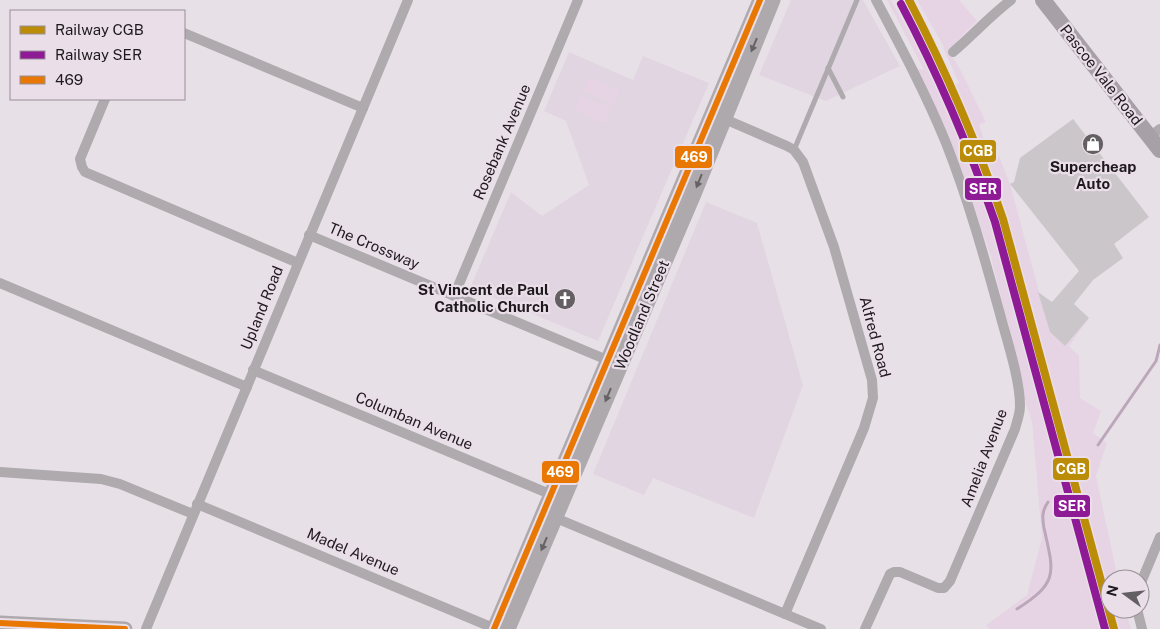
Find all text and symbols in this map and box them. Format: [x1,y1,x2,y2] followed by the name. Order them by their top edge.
[10,10,185,100] legend
[55,21,144,38] text: Railway CGB
[1057,21,1146,128] street label: Pascoe Vale Road
[749,38,757,52] one-way arrow
[55,46,142,63] text: Railway SER
[55,71,83,88] text: 469
[470,81,534,202] street label: Rosebank Avenue
[1081,132,1105,156] shop icon: Supercheap Auto
[959,139,997,163] line badge: CGB
[963,143,993,159] text: CGB
[674,145,713,169] line badge: 469
[680,149,708,165] text: 469
[1050,158,1136,192] place label: Supercheap Auto
[695,173,702,188] one-way arrow
[964,177,1002,201] line badge: SER
[969,181,997,197] text: SER
[326,219,422,272] street label: The Crossway
[611,257,672,372] street label: Woodland Street
[237,263,286,352] street label: Upland Road
[418,281,549,315] place label: St Vincent de Paul Catholic Church
[553,287,577,311] church icon: St Vincent de Paul Catholic Church
[857,295,894,379] street label: Alfred Road
[604,387,612,402] one-way arrow
[353,388,475,453] street label: Columban Avenue
[957,406,1010,509] street label: Amelia Avenue
[1052,457,1090,481] line badge: CGB
[541,460,580,484] line badge: 469
[1056,461,1086,477] text: CGB
[546,464,574,480] text: 469
[1053,494,1091,518] line badge: SER
[1058,498,1086,514] text: SER
[304,524,402,579] street label: Madel Avenue
[540,537,548,551] one-way arrow
[1100,569,1150,619] north arrow
[1103,583,1122,598] text: N

